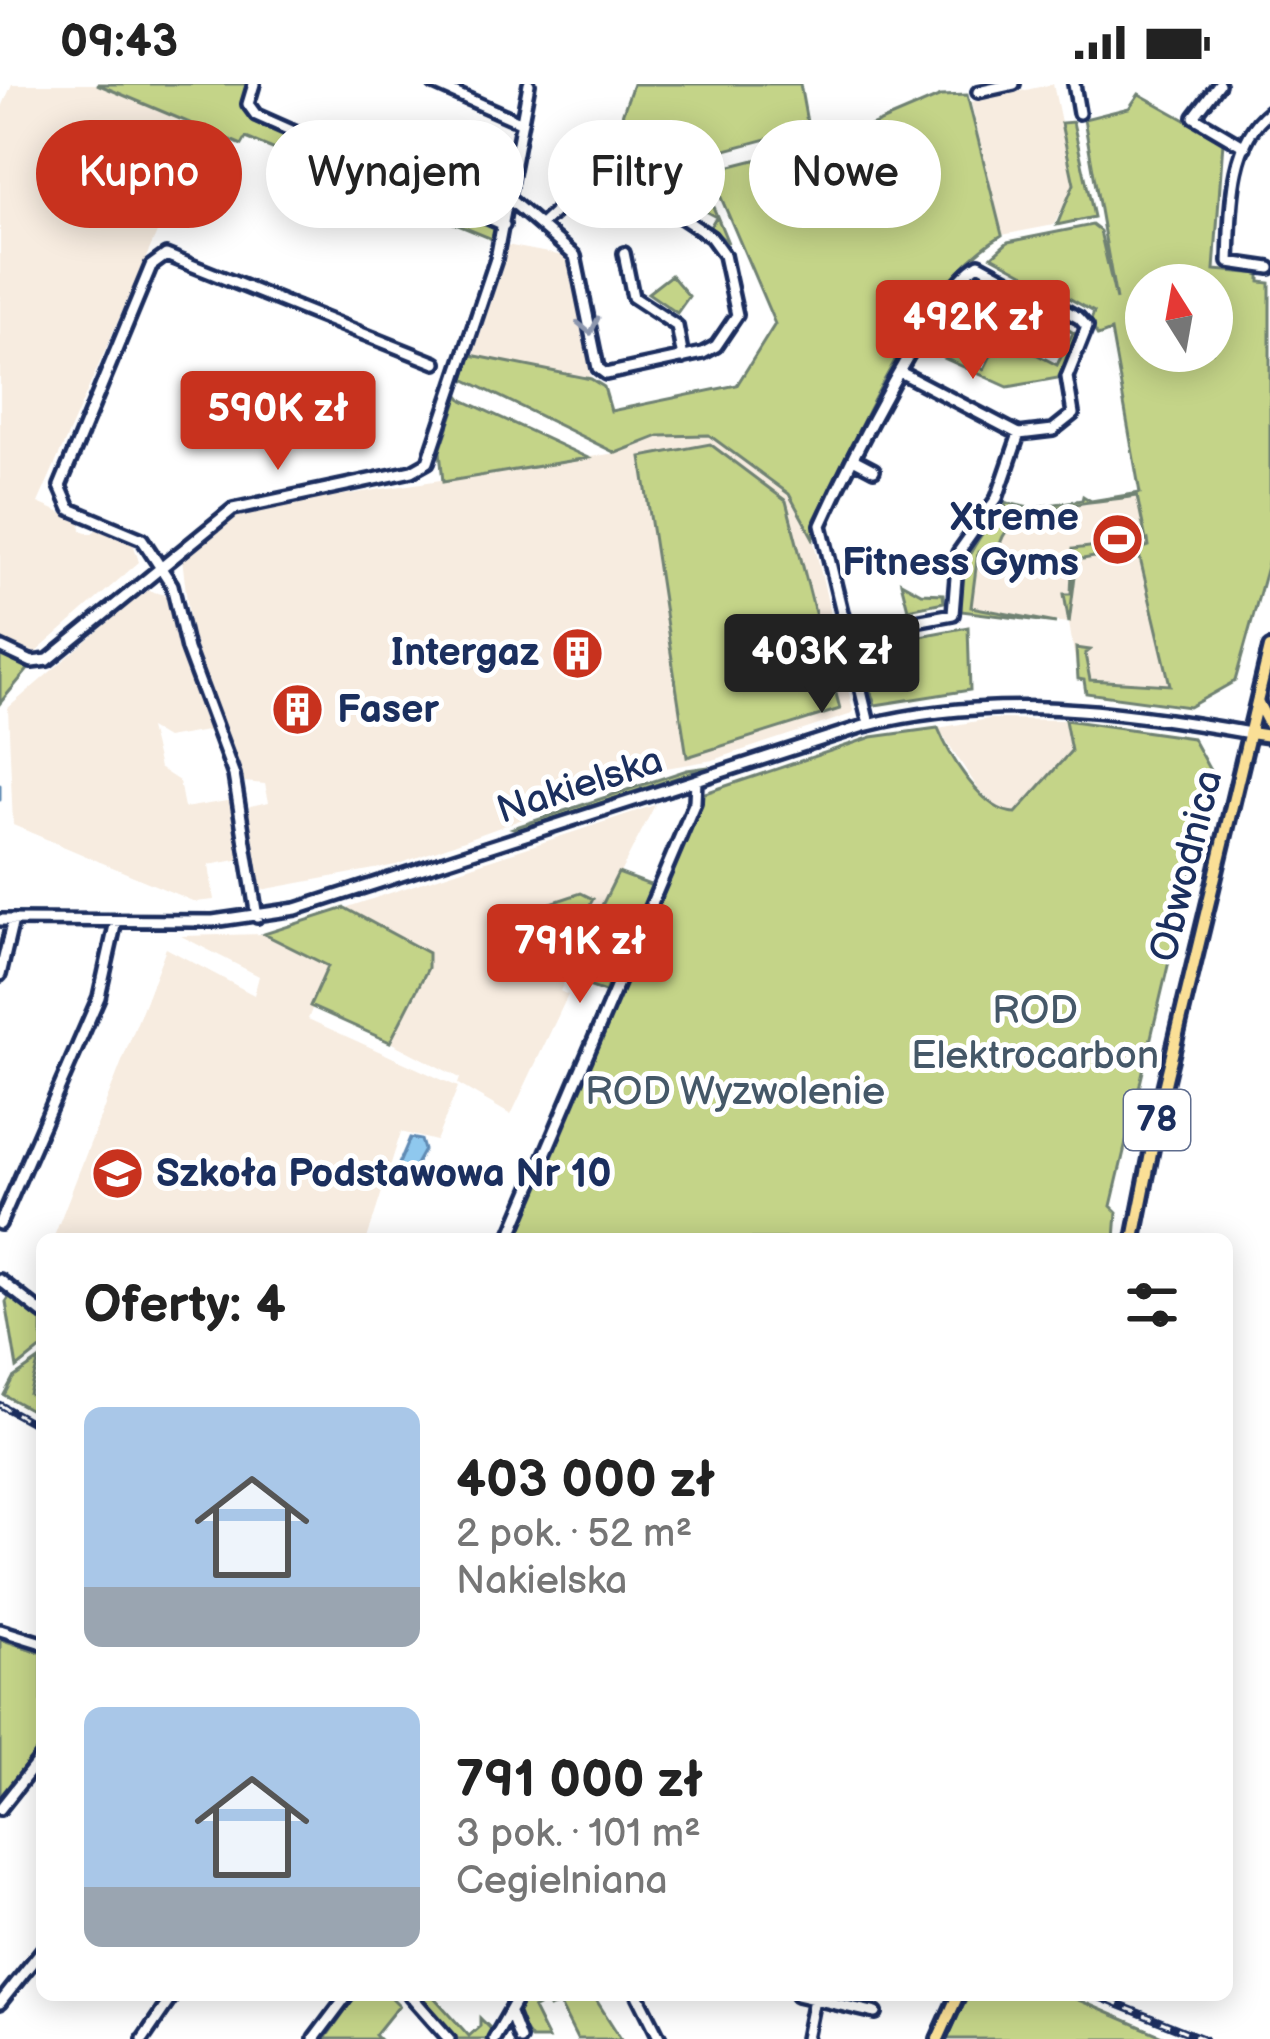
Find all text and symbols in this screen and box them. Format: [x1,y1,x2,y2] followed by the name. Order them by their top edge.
[60,15,178,70] text: 09:43
[36,120,242,228] chip: Kupno
[266,120,524,228] chip: Wynajem
[548,120,725,228] chip: Filtry
[749,120,941,228] chip: Nowe
[1125,264,1233,372] north arrow
[1125,264,1233,372] map controls
[862,280,1084,382] pin: 492K zł
[903,295,1043,342] text: 492K zł
[576,315,601,335] one-way arrow
[167,371,389,473] pin: 590K zł
[208,386,348,433] text: 590K zł
[842,495,1079,587] place label: Xtreme Fitness Gyms
[1090,512,1146,568] sports icon: Xtreme Fitness Gyms
[711,614,933,716] pin: 403K zł
[550,625,606,681] building icon: Intergaz
[751,629,893,676] text: 403K zł
[391,630,539,677] place label: Intergaz
[270,682,326,738] building icon: Faser
[337,687,439,734] place label: Faser
[491,737,669,835] street label: Nakielska
[1141,765,1233,967] street label: Obwodnica
[469,904,691,1006] pin: 791K zł
[514,919,646,966] text: 791K zł
[911,988,1159,1080] park label: ROD Elektrocarbon
[585,1069,885,1116] park label: ROD Wyzwolenie
[1124,1090,1190,1150] road number: 78
[89,1146,145,1202] school or university icon: Szkoła Podstawowa Nr 10
[156,1151,611,1198] place label: Szkoła Podstawowa Nr 10
[1119,1272,1185,1338] icon: filters
[84,1275,286,1336] text: Oferty: 4
[456,1450,715,1511] text: 403 000 zł
[180,1455,324,1599] icon: home
[456,1511,692,1558] text: 2 pok. · 52 m²
[456,1558,627,1605] text: Nakielska
[456,1750,703,1811] text: 791 000 zł
[180,1755,324,1899] icon: home
[456,1811,701,1858] text: 3 pok. · 101 m²
[456,1858,668,1905] text: Cegielniana

